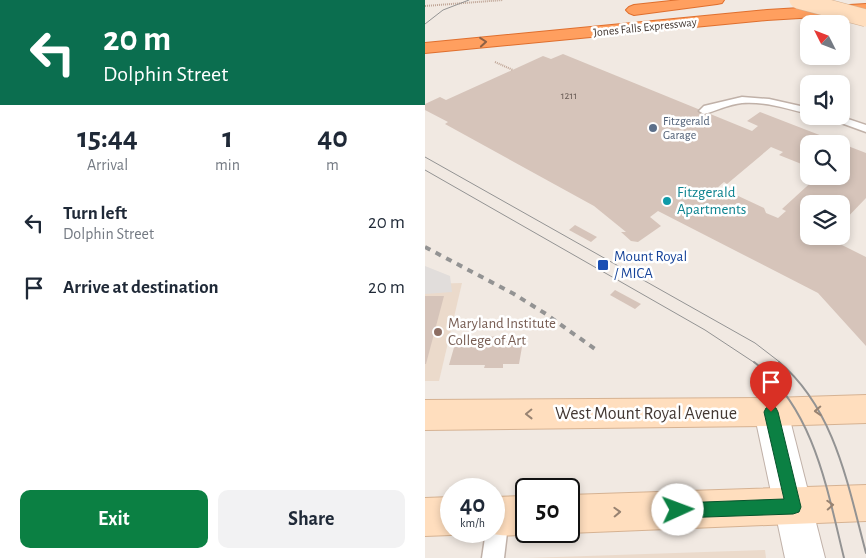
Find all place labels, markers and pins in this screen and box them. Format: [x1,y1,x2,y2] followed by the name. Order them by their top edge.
[663,115,710,141] place label: Fitzgerald Garage
[647,122,659,134] marker: Fitzgerald Garage
[677,185,746,217] place label: Fitzgerald Apartments
[661,195,673,207] marker: Fitzgerald Apartments
[614,249,687,281] place label: Mount Royal / MICA
[596,258,610,272] marker: Mount Royal / MICA
[448,316,556,348] place label: Maryland Institute College of Art
[432,326,444,338] marker: Maryland Institute College of Art
[750,361,792,412] pin

